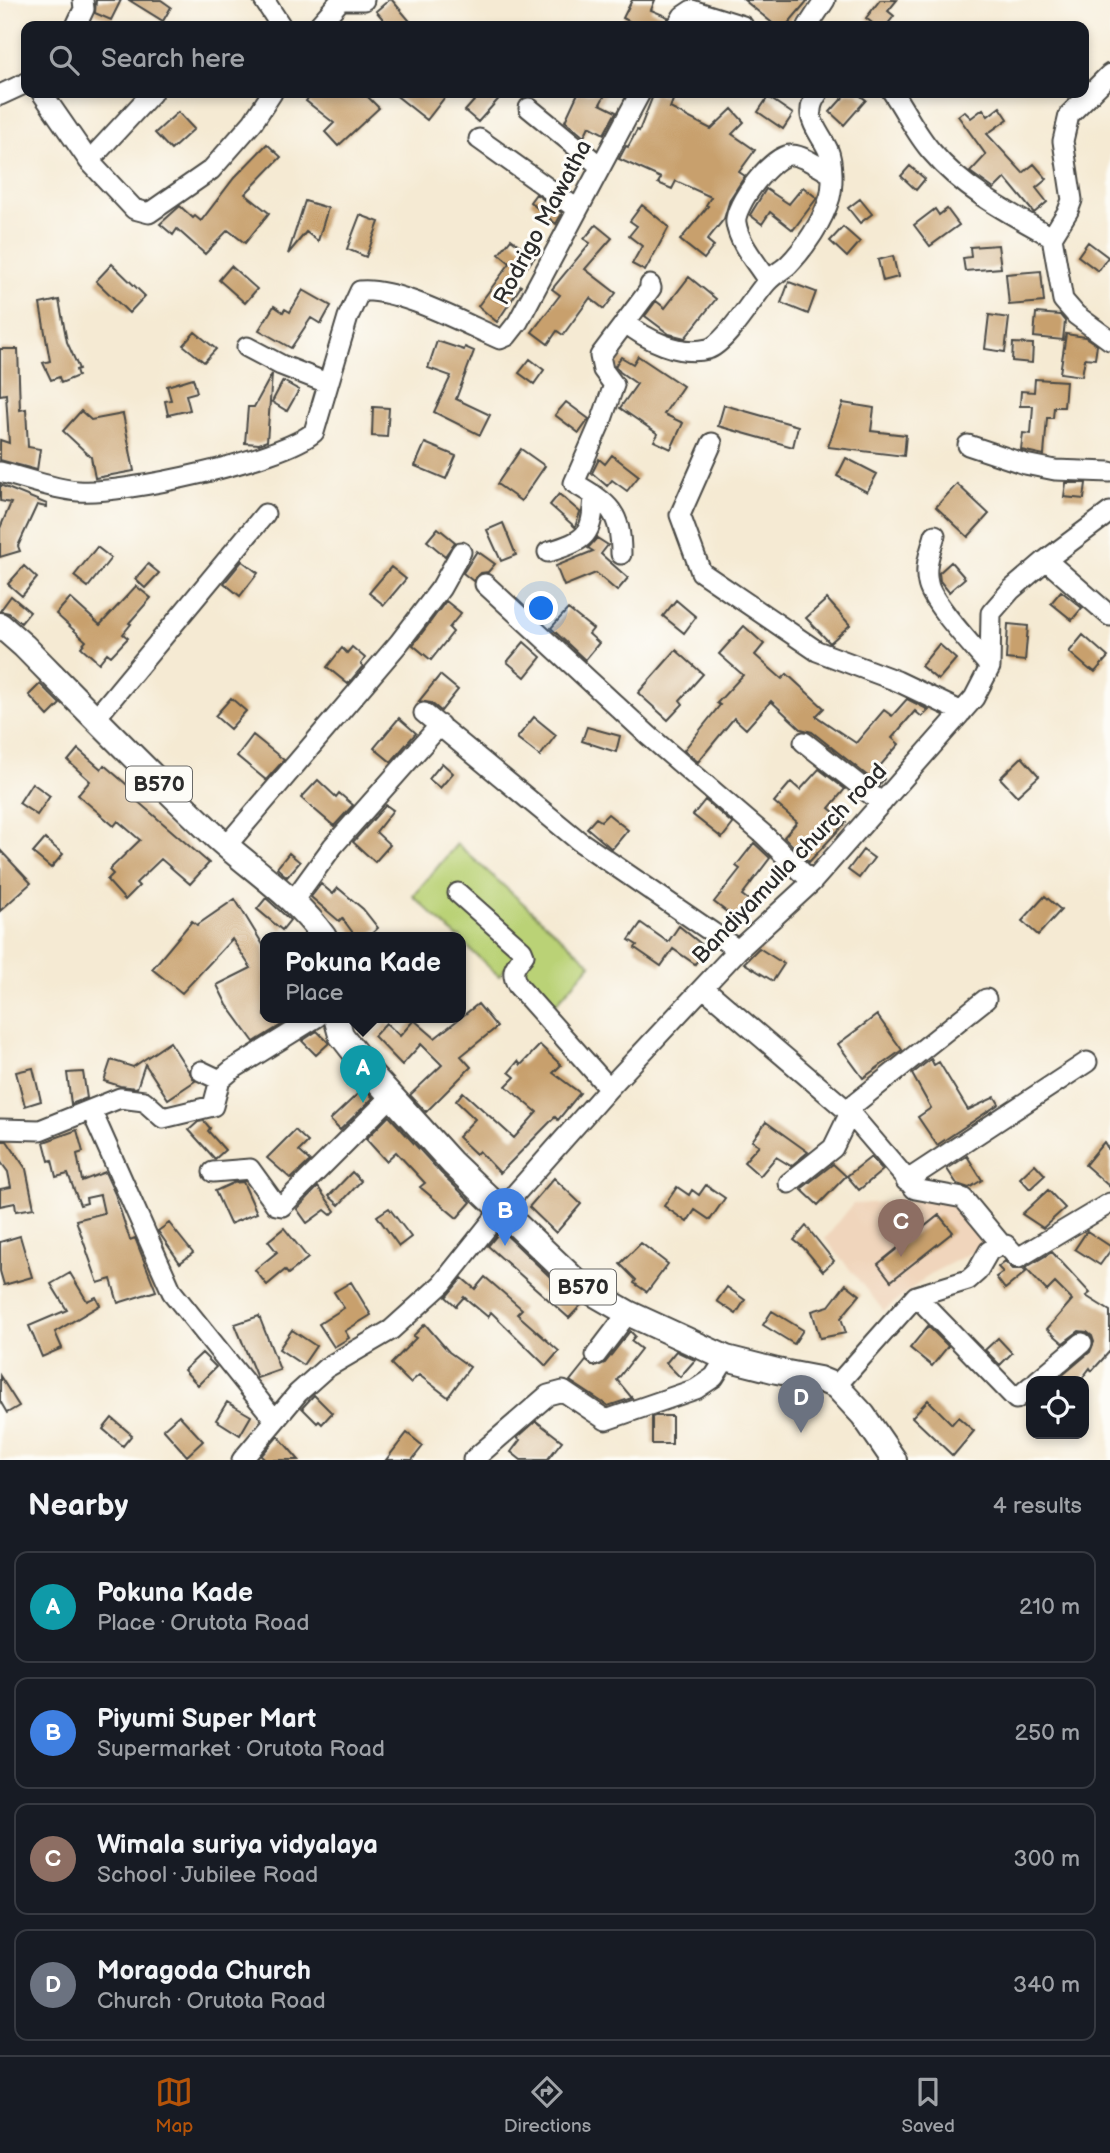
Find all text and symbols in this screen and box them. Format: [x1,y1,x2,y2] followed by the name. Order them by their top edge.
[21,21,1089,98] search box
[45,41,83,79] icon: search
[101,44,245,75] text: Search here
[488,135,598,310] street label: Rodrigo Mawatha
[524,591,558,625] your location
[687,758,893,970] street label: Bandiyamulla church road
[126,766,192,802] road number: B570
[260,932,466,1023] popup
[285,948,441,979] text: Pokuna Kade
[285,979,343,1007] text: Place
[340,1045,386,1103] pin: A
[482,1188,528,1246] pin: B
[878,1199,924,1257] pin: C
[550,1270,616,1304] road number: B570
[778,1375,824,1433] pin: D
[1026,1376,1089,1439] map controls
[1026,1376,1089,1439] button: locate
[28,1488,128,1524] text: Nearby
[993,1492,1082,1520] text: 4 results
[97,1578,253,1609] text: Pokuna Kade
[46,1593,60,1621] text: A
[1019,1593,1080,1621] text: 210 m
[97,1609,309,1637] text: Place · Orutota Road
[97,1704,316,1735] text: Piyumi Super Mart
[45,1719,61,1747] text: B
[1014,1719,1080,1747] text: 250 m
[97,1735,385,1763] text: Supermarket · Orutota Road
[97,1830,378,1861] text: Wimala suriya vidyalaya
[45,1845,61,1873] text: C
[1014,1845,1080,1873] text: 300 m
[97,1861,318,1889] text: School · Jubilee Road
[97,1956,311,1987] text: Moragoda Church
[45,1971,61,1999] text: D
[1013,1971,1080,1999] text: 340 m
[97,1987,326,2015] text: Church · Orutota Road
[155,2073,193,2138] tab: Map
[504,2073,591,2138] tab: Directions
[901,2073,955,2138] tab: Saved

